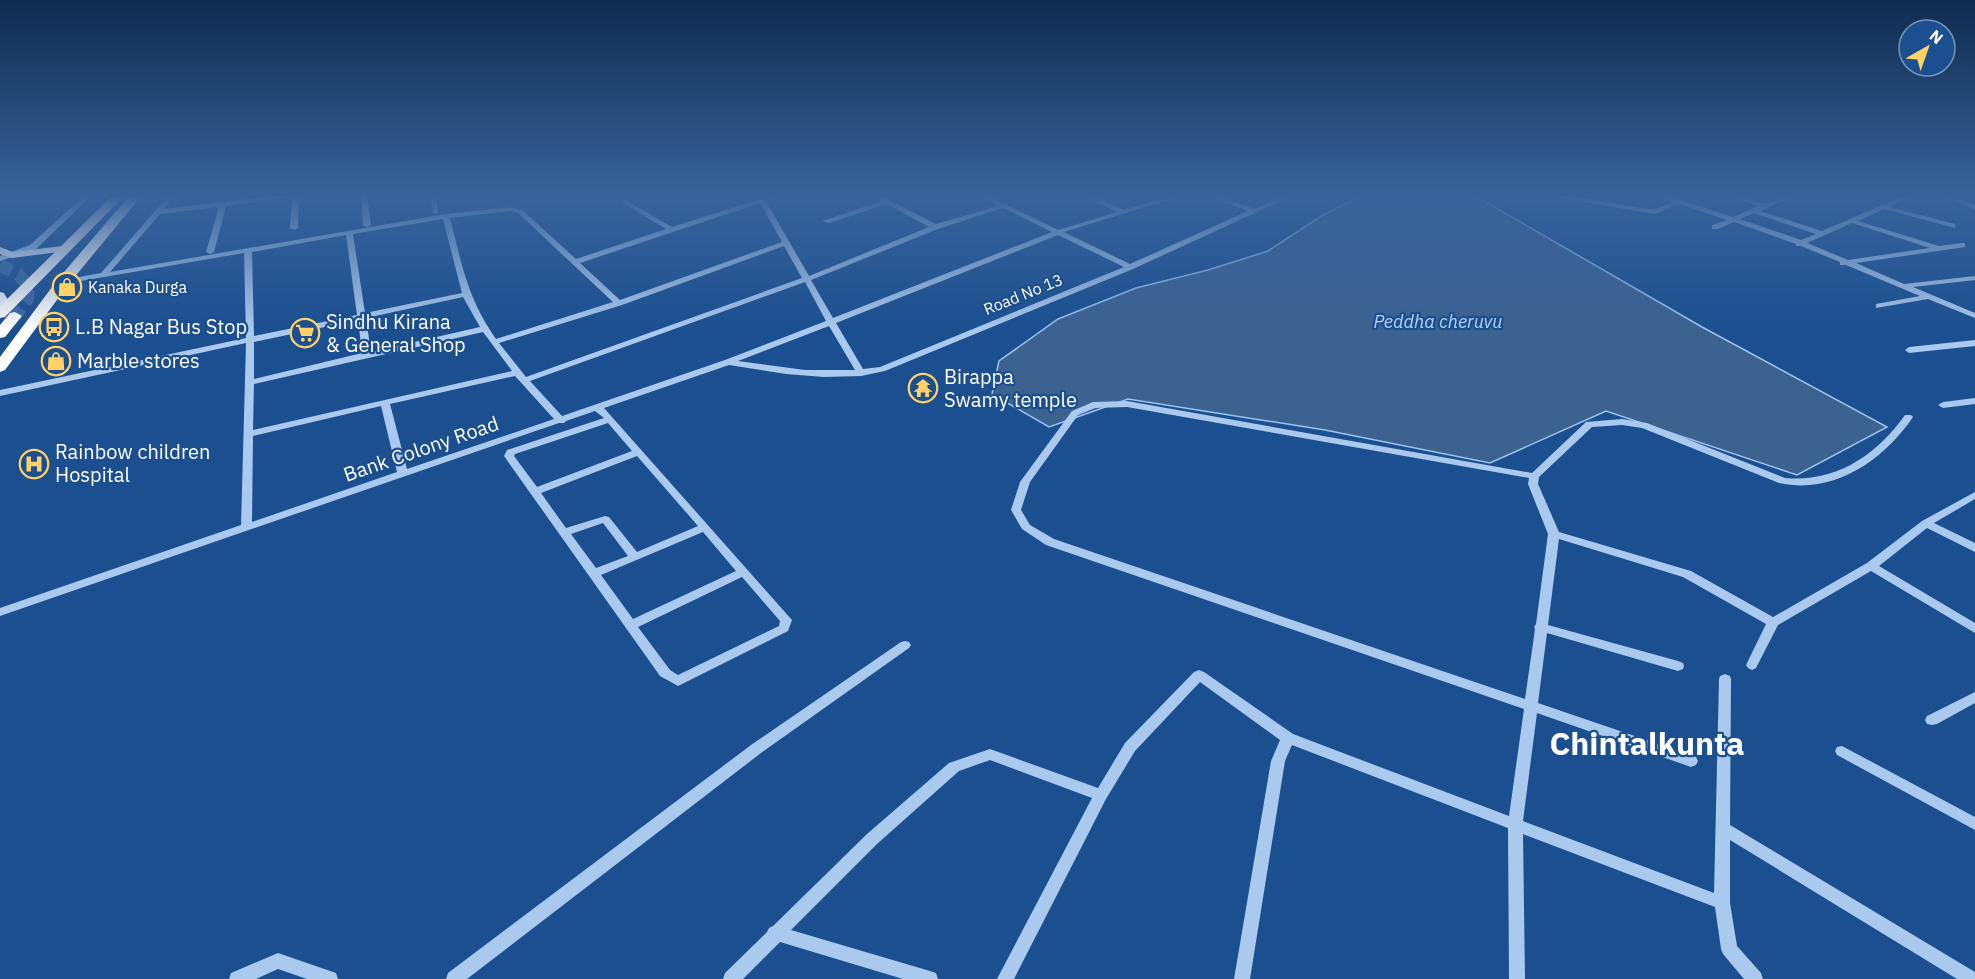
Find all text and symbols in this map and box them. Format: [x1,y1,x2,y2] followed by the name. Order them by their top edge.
[1897,18,1957,78] north arrow
[1926,25,1948,48] text: N
[980,269,1066,319] street label: Road No 13
[51,271,83,303] shop icon: Kanaka Durga
[88,277,187,297] place label: Kanaka Durga
[326,308,466,358] place label: Sindhu Kirana & General Shop
[1374,310,1502,333] water label: Peddha cheruvu
[38,311,70,343] bus stop icon: L.B Nagar Bus Stop
[75,313,247,340] place label: L.B Nagar Bus Stop
[289,317,321,349] supermarket icon: Sindhu Kirana & General Shop
[40,345,72,377] shop icon: Marble stores
[77,347,200,374] place label: Marble stores
[944,363,1077,413] place label: Birappa Swamy temple
[907,372,939,404] temple icon: Birappa Swamy temple
[340,409,502,488] street label: Bank Colony Road
[55,438,210,488] place label: Rainbow children Hospital
[18,448,50,480] hospital icon: Rainbow children Hospital
[1549,722,1745,764] district label: Chintalkunta

